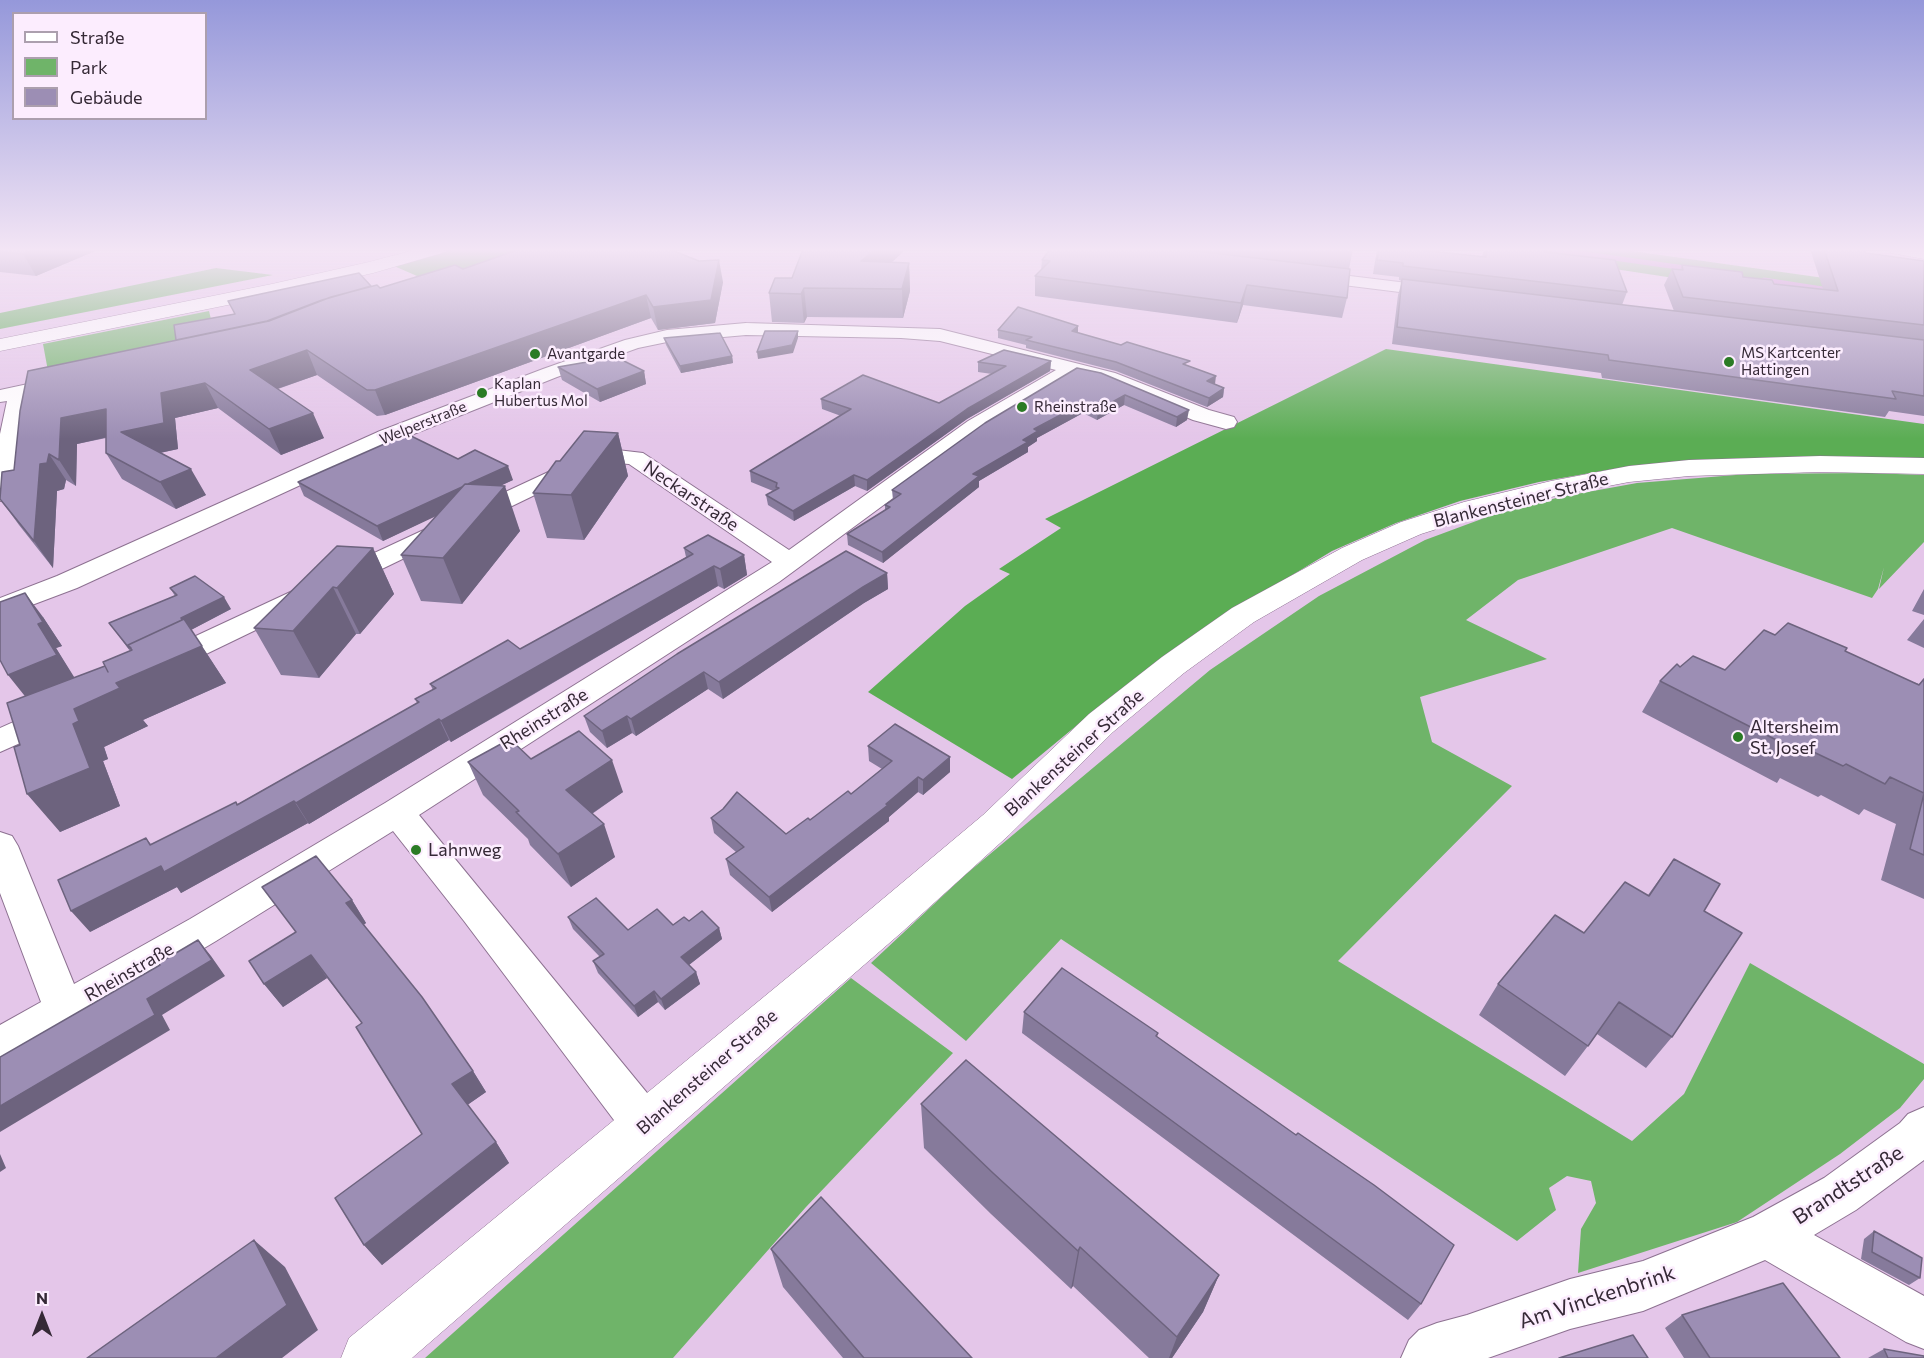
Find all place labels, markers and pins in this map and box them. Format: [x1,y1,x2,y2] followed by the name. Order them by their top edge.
[1741,344,1841,379] place label: MS Kartcenter Hattingen
[547,345,625,363] place label: Avantgarde
[528,347,542,361] marker: Avantgarde
[1722,355,1736,369] marker: MS Kartcenter Hattingen
[494,375,588,410] place label: Kaplan Hubertus Mol
[475,386,489,400] marker: Kaplan Hubertus Mol
[1034,398,1117,416] place label: Rheinstraße
[1015,400,1029,414] marker: Rheinstraße
[1750,716,1839,758] place label: Altersheim St. Josef
[1731,730,1745,744] marker: Altersheim St. Josef
[428,839,501,861] place label: Lahnweg
[409,843,423,857] marker: Lahnweg

